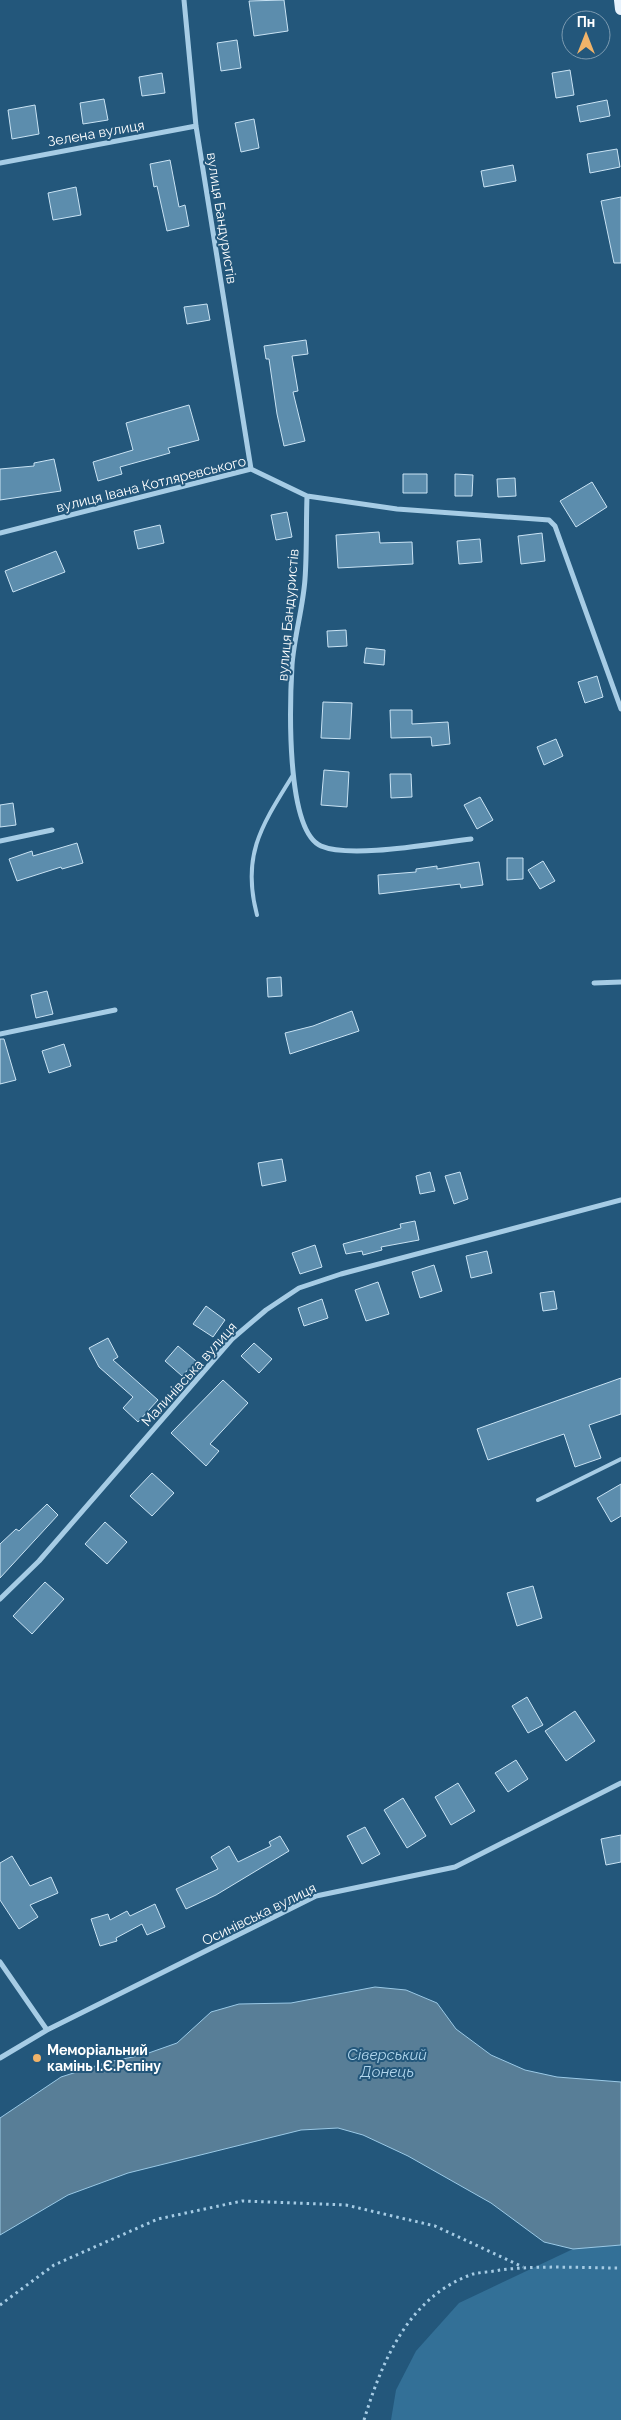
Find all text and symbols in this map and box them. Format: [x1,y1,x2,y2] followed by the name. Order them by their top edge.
[561,10,611,60] north arrow
[577,14,595,30] text: Пн
[46,117,146,149] street label: Зелена вулиця
[204,151,240,285] street label: вулиця Бандуристів
[54,453,248,515] street label: вулиця Івана Котляревського
[274,548,302,682] street label: вулиця Бандуристів
[138,1319,240,1429] street label: Малинівська вулиця
[199,1879,319,1949] street label: Осинівська вулиця
[47,2042,161,2074] place label: Меморіальний камінь І.Є.Рєпіну
[347,2046,427,2081] water label: Сіверський Донець
[31,2052,43,2064] marker: Меморіальний камінь І.Є.Рєпіну

